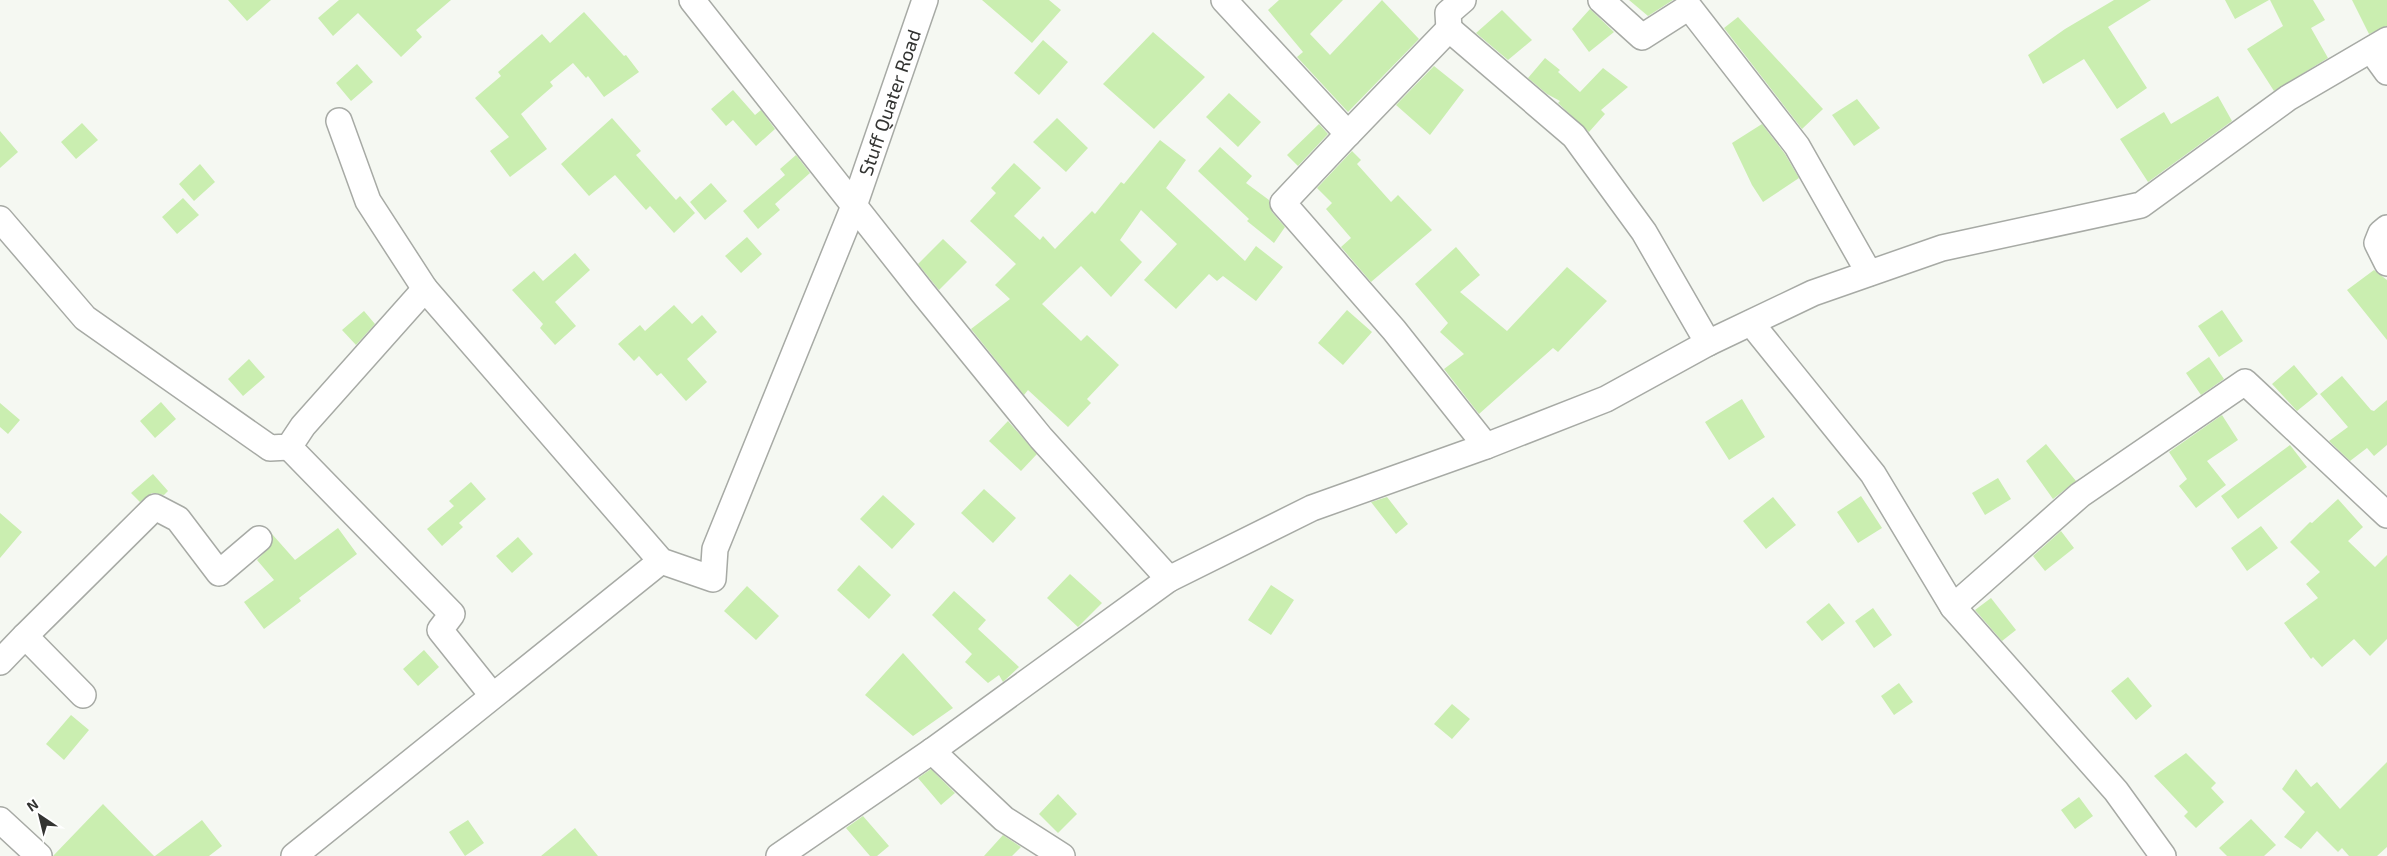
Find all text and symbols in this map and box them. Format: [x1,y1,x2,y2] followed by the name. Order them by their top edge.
[853,26,925,179] street label: Stuff Quater Road
[15,791,65,841] north arrow
[23,795,41,815] text: N

